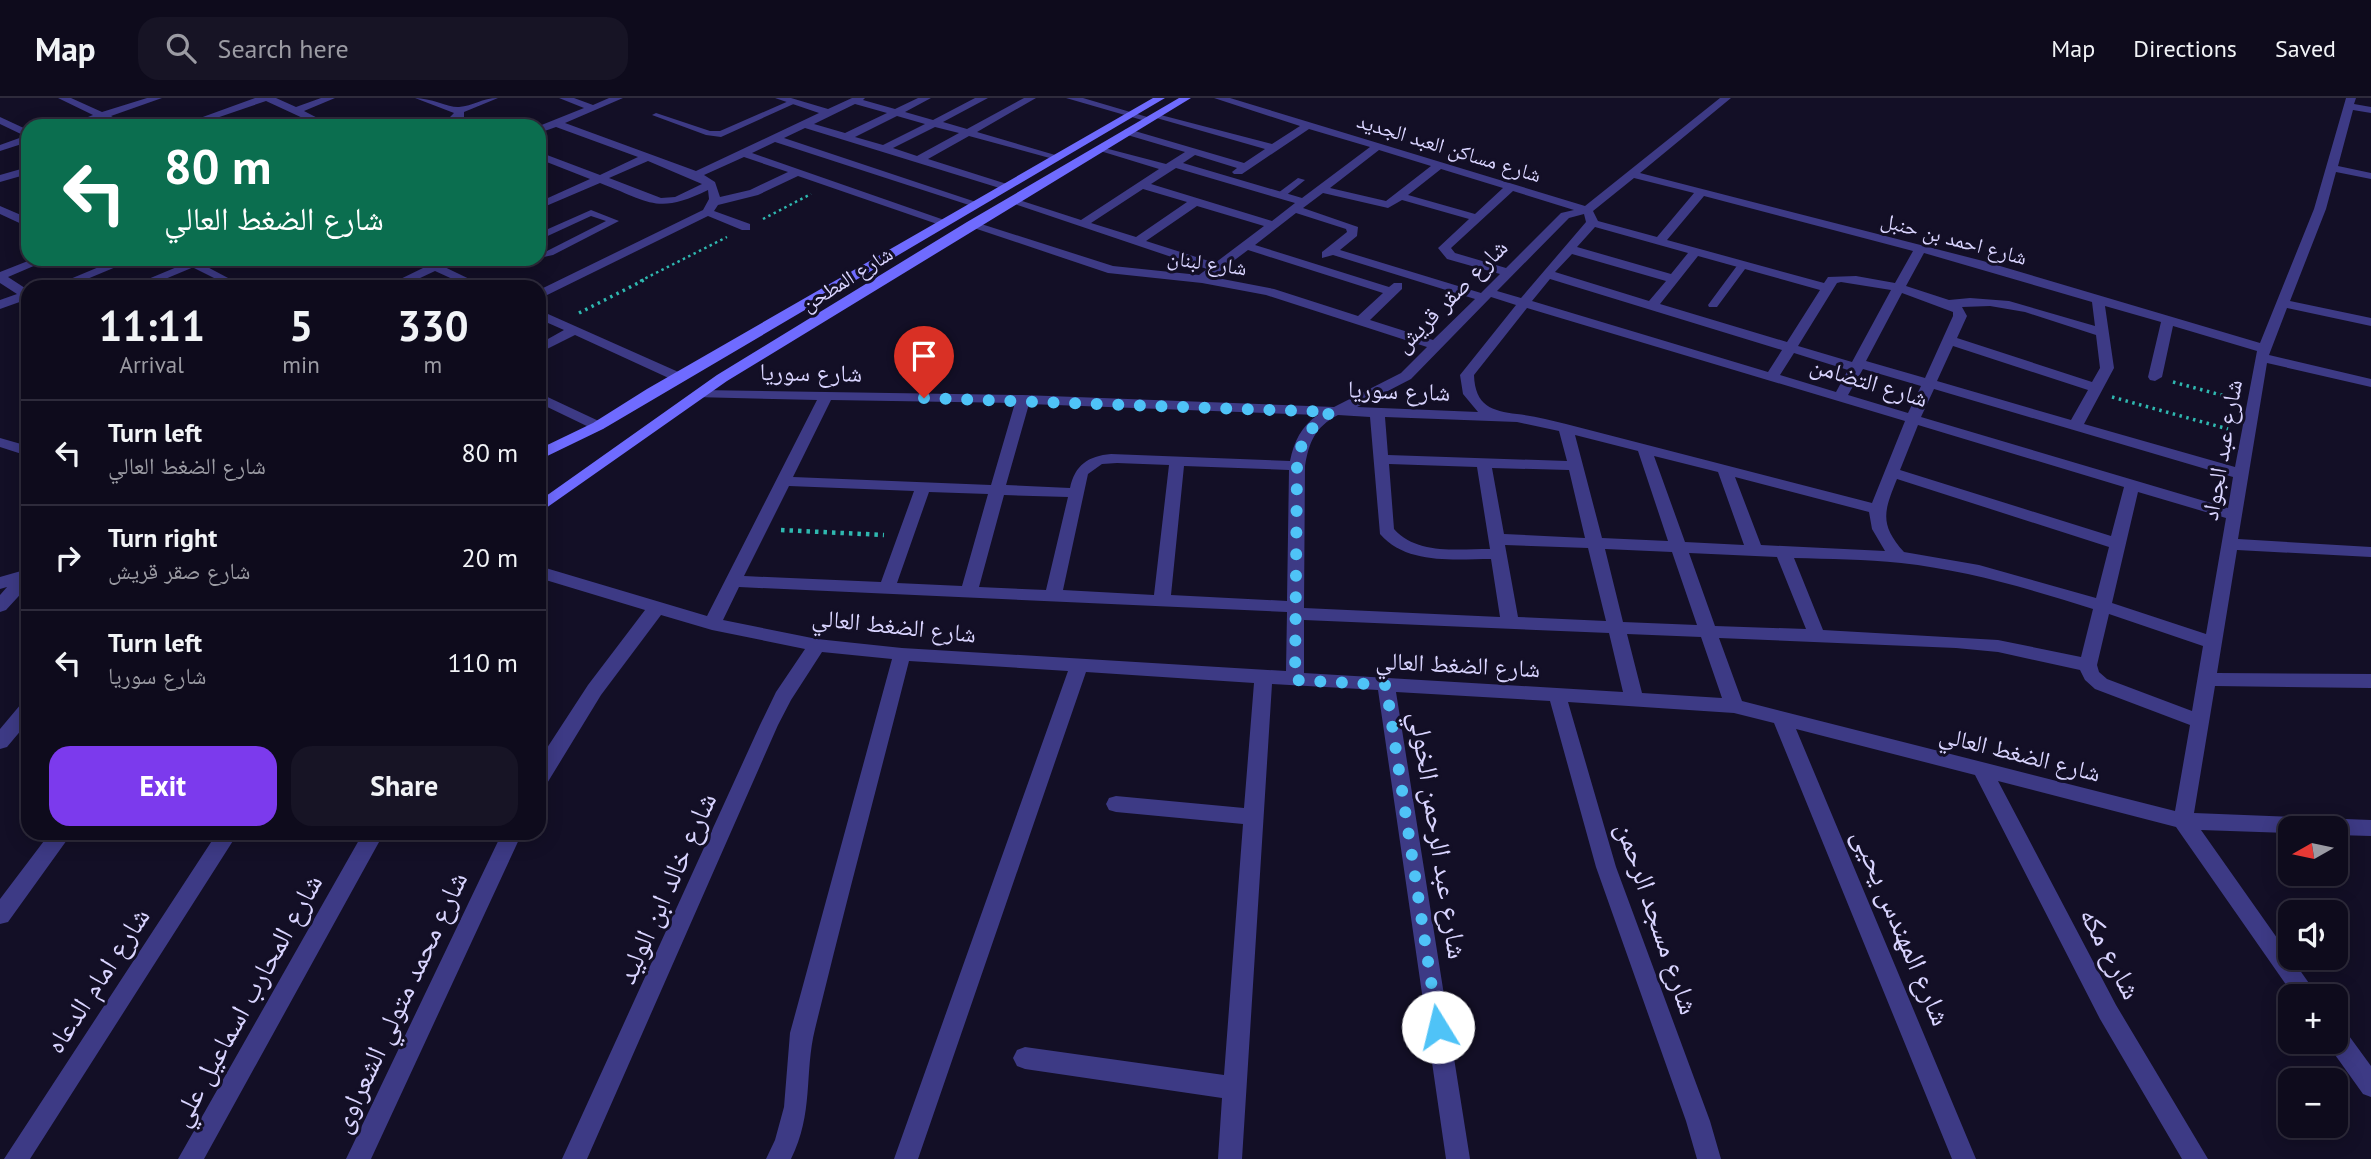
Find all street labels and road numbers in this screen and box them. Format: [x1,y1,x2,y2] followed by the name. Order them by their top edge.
[1354,107,1545,188] street label: شارع مساكن العبد الجديد
[1878,206,2030,271] street label: شارع احمد بن حنبل
[1387,232,1514,359] street label: شارع صقر قريش
[796,240,898,317] street label: شارع المطحن
[1166,244,1248,281] street label: شارع لبنان
[1807,349,1932,414] street label: شارع التضامن
[759,356,863,389] street label: شارع سوريا
[1347,373,1451,408] street label: شارع سوريا
[2194,377,2249,523] street label: شارع عبد الجواد
[810,601,978,654] street label: شارع الضغط العالي
[1375,645,1541,688] street label: شارع الضغط العالي
[1397,708,1477,962] street label: شارع عبد الرحمن الخولي
[1935,719,2104,792] street label: شارع الضغط العالي
[607,786,724,989] street label: شارع خالد ابن الوليد
[1608,817,1709,1019] street label: شارع مسجد الرحمن
[1844,823,1961,1031] street label: شارع المهندس يحيى
[322,865,480,1141] street label: شارع محمد متولي الشعراوى
[161,867,335,1135] street label: شارع المحارب اسماعيل علي
[36,900,158,1060] street label: شارع امام الدعاه
[2072,900,2151,1005] street label: شارع مكه

